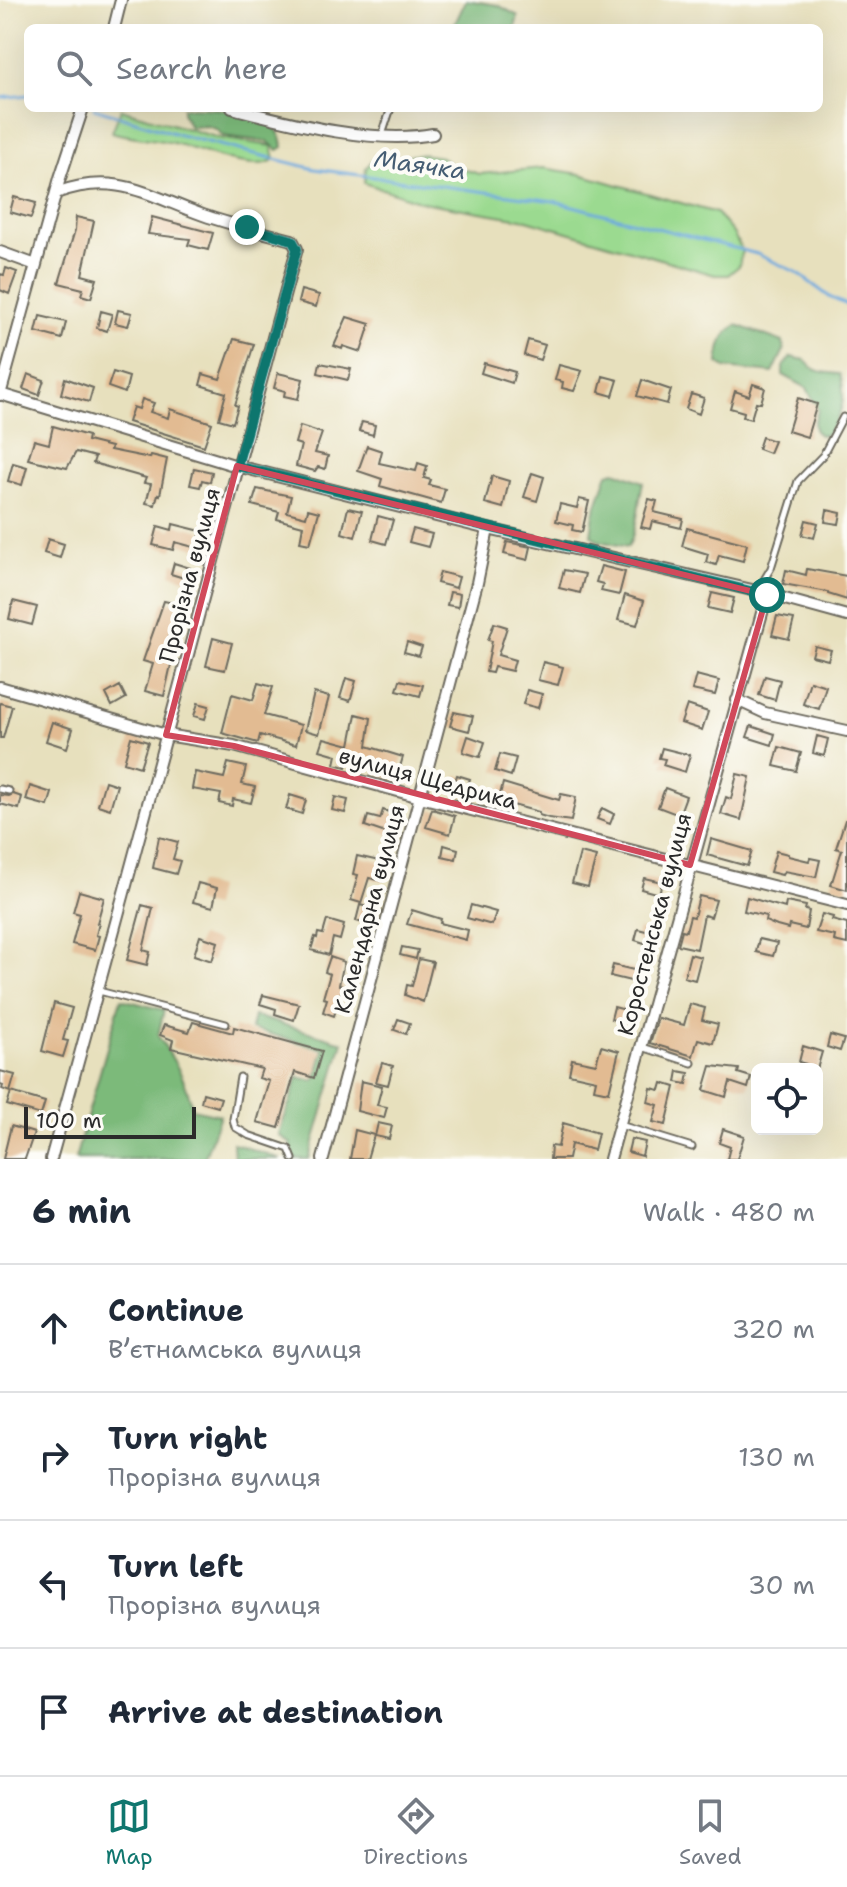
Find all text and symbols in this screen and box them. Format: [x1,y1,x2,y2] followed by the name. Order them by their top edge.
[24,24,823,112] search box
[52,46,96,90] icon: search
[116,48,287,89] text: Search here
[372,143,468,187] water label: Маячка
[229,209,265,245] route end
[152,484,227,666] street label: Прорізна вулиця
[749,577,785,613] route start
[336,741,520,816] street label: вулиця Щедрика
[328,801,411,1017] street label: Календарна вулиця
[611,810,698,1039] street label: Коростенська вулиця
[751,1063,823,1135] map controls
[751,1063,823,1135] button: locate
[24,1103,196,1139] scale bar
[36,1106,102,1135] text: 100 m
[32,1188,131,1234] text: 6 min
[642,1194,815,1229] text: Walk · 480 m
[108,1290,244,1331] text: Continue
[32,1306,76,1350] icon: ahead
[732,1311,815,1346] text: 320 m
[108,1331,362,1366] text: Вʼєтнамська вулиця
[108,1418,267,1459] text: Turn right
[32,1434,76,1478] icon: right
[738,1439,815,1474] text: 130 m
[108,1459,321,1494] text: Прорізна вулиця
[108,1546,243,1587] text: Turn left
[32,1562,76,1606] icon: left
[748,1567,815,1602] text: 30 m
[108,1587,321,1622] text: Прорізна вулиця
[32,1690,76,1734] icon: arrive
[108,1692,443,1733] text: Arrive at destination
[105,1794,153,1871] tab: Map
[363,1794,468,1871] tab: Directions
[679,1794,742,1871] tab: Saved

